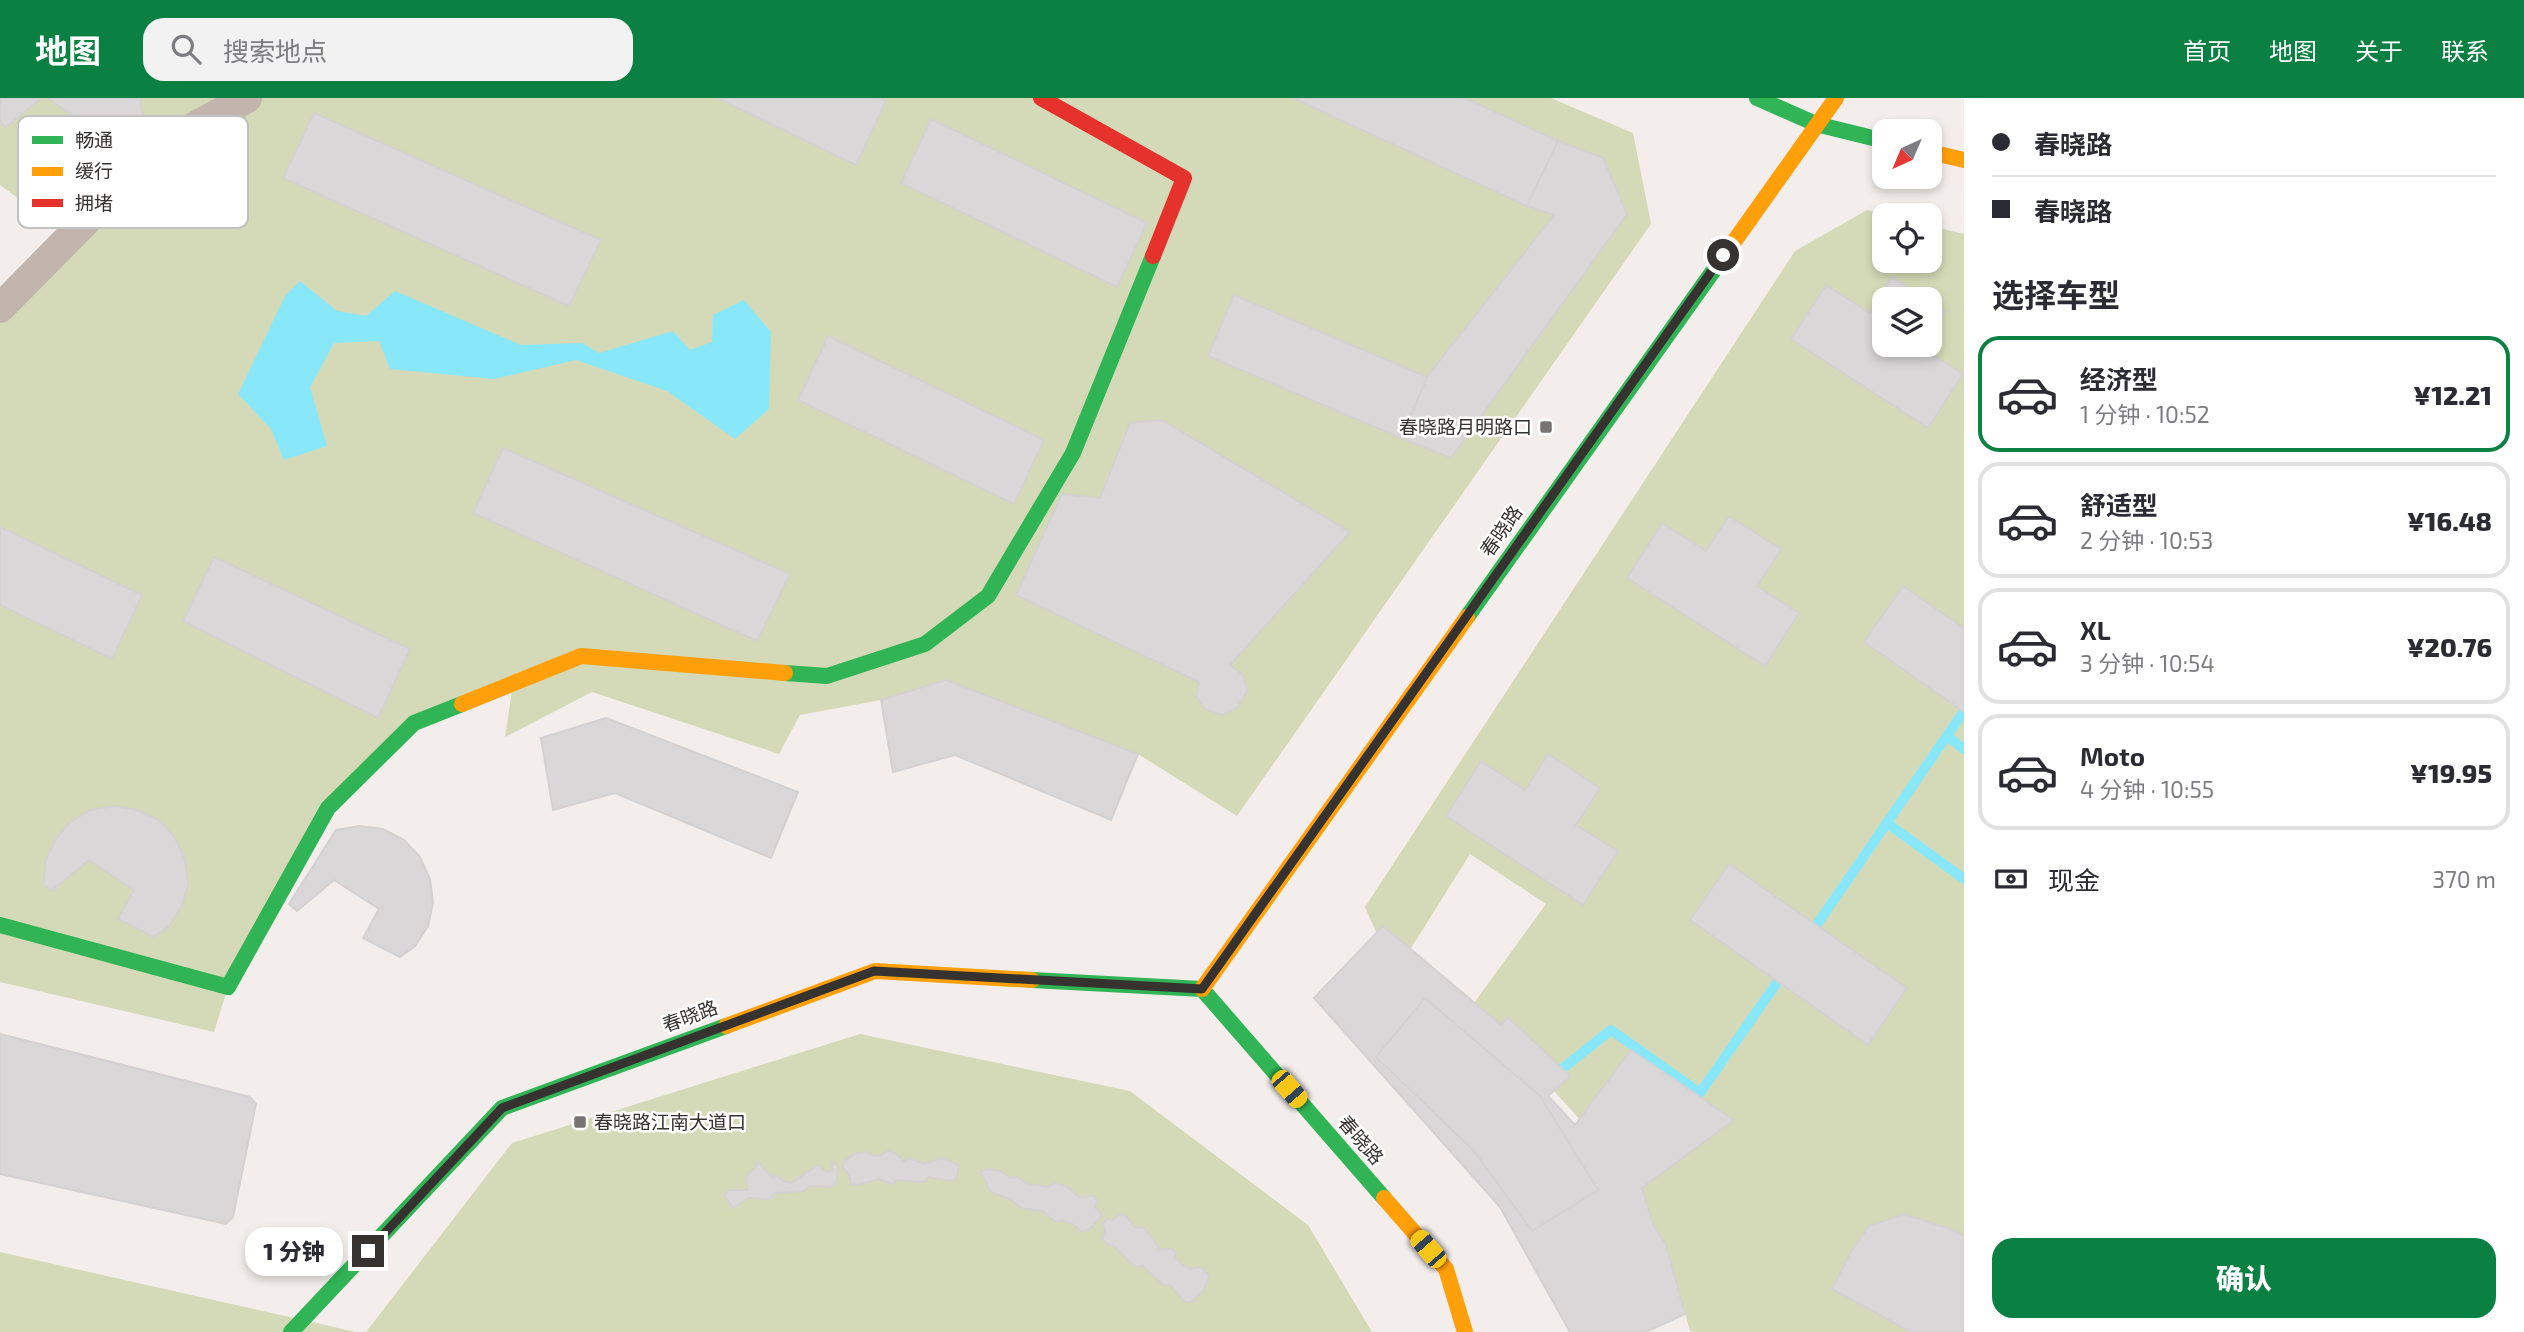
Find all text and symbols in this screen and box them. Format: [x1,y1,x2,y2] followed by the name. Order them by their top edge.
[143,18,633,81] search box
[35,30,101,70] text: 地图
[167,30,205,68] icon: search
[223,35,327,66] text: 搜索地点
[2183,36,2231,65] text: 首页
[2269,36,2317,65] text: 地图
[2355,36,2403,65] text: 关于
[2441,36,2489,65] text: 联系
[18,116,248,228] legend
[1872,119,1942,189] north arrow
[1872,119,1942,357] map controls
[75,128,113,151] text: 畅通
[2034,128,2112,159] text: 春晓路
[75,159,113,182] text: 缓行
[75,191,113,214] text: 拥堵
[2034,195,2112,226] text: 春晓路
[1872,203,1942,273] button: locate
[1707,239,1739,271] route start
[1992,275,2120,313] text: 选择车型
[1872,287,1942,357] button: layers
[1996,363,2059,426] icon: car
[2080,363,2158,394] text: 经济型
[2413,379,2492,410] text: ¥12.21
[2080,400,2210,428] text: 1 分钟 · 10:52
[1399,415,1532,438] place label: 春晓路月明路口
[1538,419,1554,435] marker: 春晓路月明路口
[1996,489,2059,552] icon: car
[2080,489,2158,520] text: 舒适型
[1475,501,1526,561] street label: 春晓路
[2407,505,2492,536] text: ¥16.48
[2080,526,2213,554] text: 2 分钟 · 10:53
[2080,614,2111,645] text: XL
[1996,615,2059,678] icon: car
[2407,631,2492,662] text: ¥20.76
[2080,649,2215,677] text: 3 分钟 · 10:54
[2080,740,2145,771] text: Moto
[1996,741,2059,804] icon: car
[2410,757,2492,788] text: ¥19.95
[2080,775,2214,803] text: 4 分钟 · 10:55
[1992,860,2030,898] icon: cash
[2048,864,2100,895] text: 现金
[2432,865,2496,893] text: 370 m
[659,995,721,1036] street label: 春晓路
[1268,1066,1311,1112] car
[594,1110,746,1133] place label: 春晓路江南大道口
[1334,1111,1389,1169] street label: 春晓路
[572,1114,588,1130] marker: 春晓路江南大道口
[246,1226,344,1276] callout: 1 分钟
[1407,1226,1450,1272] car
[352,1235,384,1267] route end
[263,1237,325,1265] text: 1 分钟
[1992,1238,2496,1318] button: 确认

